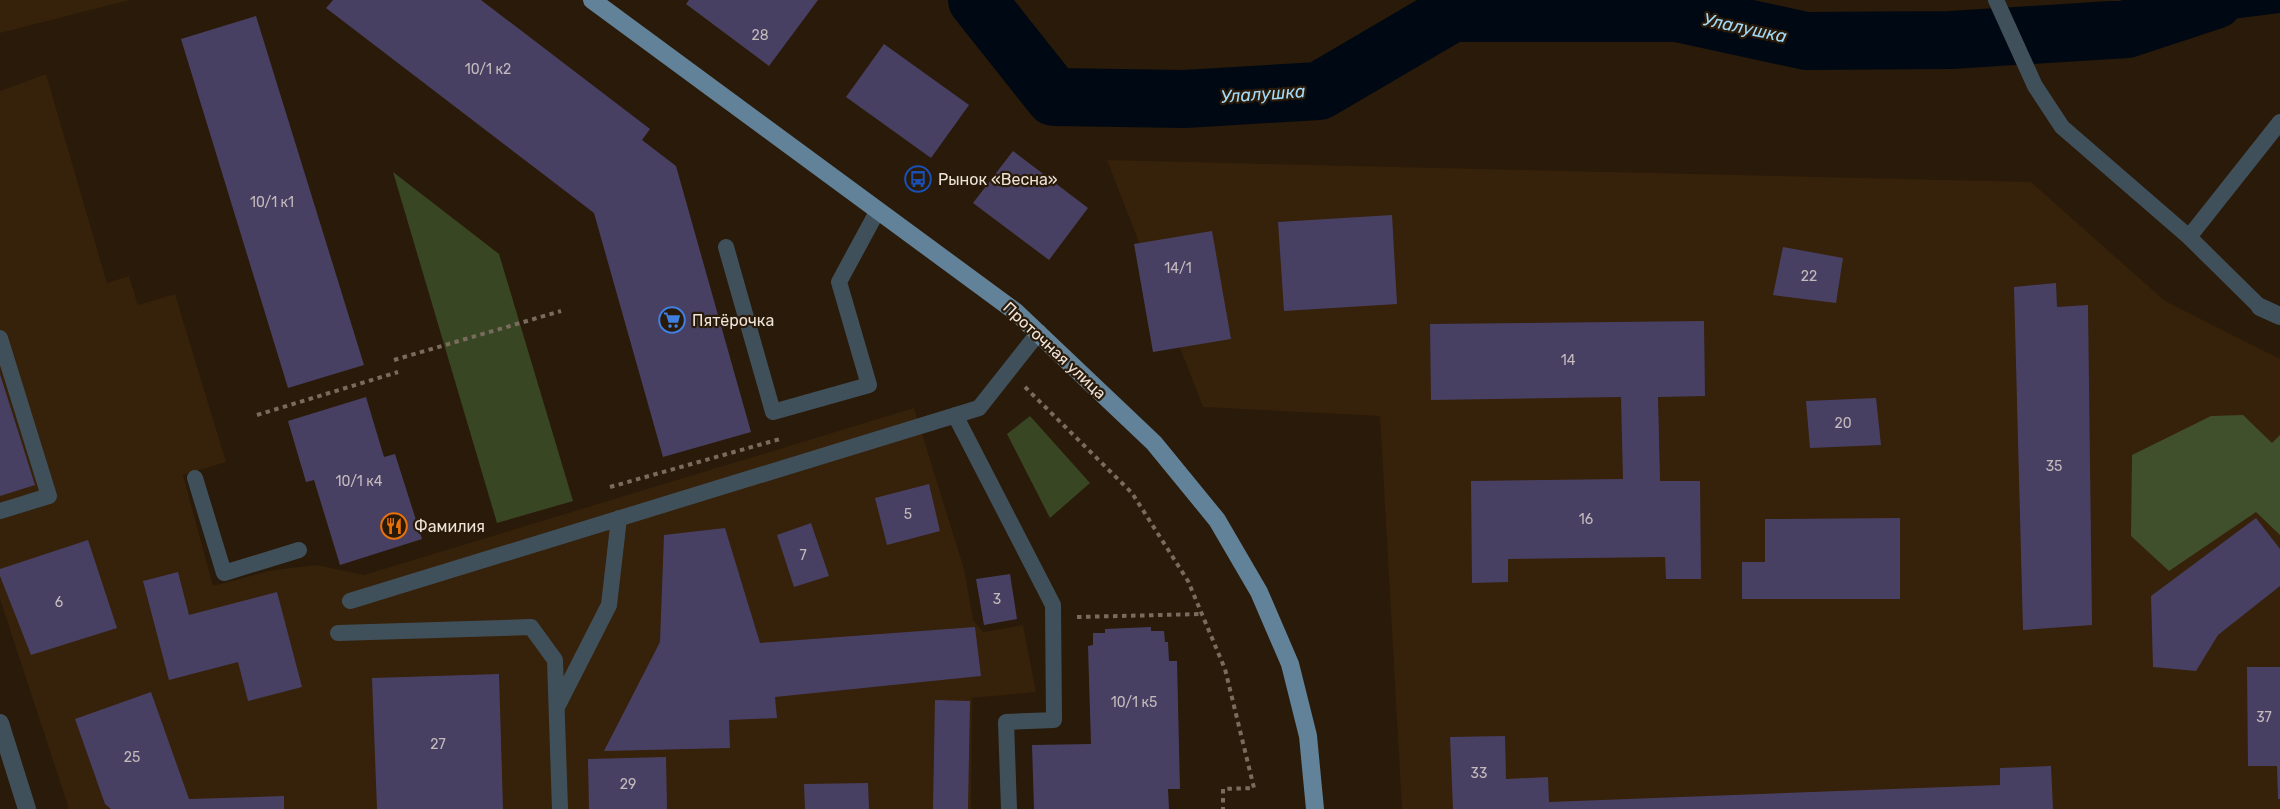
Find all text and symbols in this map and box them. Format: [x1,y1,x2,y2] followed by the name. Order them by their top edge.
[1701,8,1789,48] water label: Улалушка
[751,27,769,44] house number: 28
[465,61,511,78] house number: 10/1 к2
[1220,80,1307,108] water label: Улалушка
[903,164,933,194] bus stop icon: Рынок «Весна»
[938,170,1058,189] place label: Рынок «Весна»
[250,194,294,211] house number: 10/1 к1
[1164,260,1192,277] house number: 14/1
[1801,268,1817,285] house number: 22
[999,298,1110,403] street label: Проточная улица
[657,305,687,335] supermarket icon: Пятёрочка
[692,311,774,330] place label: Пятёрочка
[1561,352,1576,369] house number: 14
[1834,415,1852,432] house number: 20
[2046,458,2062,475] house number: 35
[336,473,383,490] house number: 10/1 к4
[904,506,912,523] house number: 5
[379,511,409,541] restaurant icon: Фамилия
[1579,511,1593,528] house number: 16
[414,517,485,536] place label: Фамилия
[799,547,807,564] house number: 7
[993,591,1001,608] house number: 3
[55,594,63,611] house number: 6
[1111,694,1157,711] house number: 10/1 к5
[2256,709,2272,726] house number: 37
[430,736,446,753] house number: 27
[124,749,140,766] house number: 25
[1471,765,1487,782] house number: 33
[620,776,636,793] house number: 29

